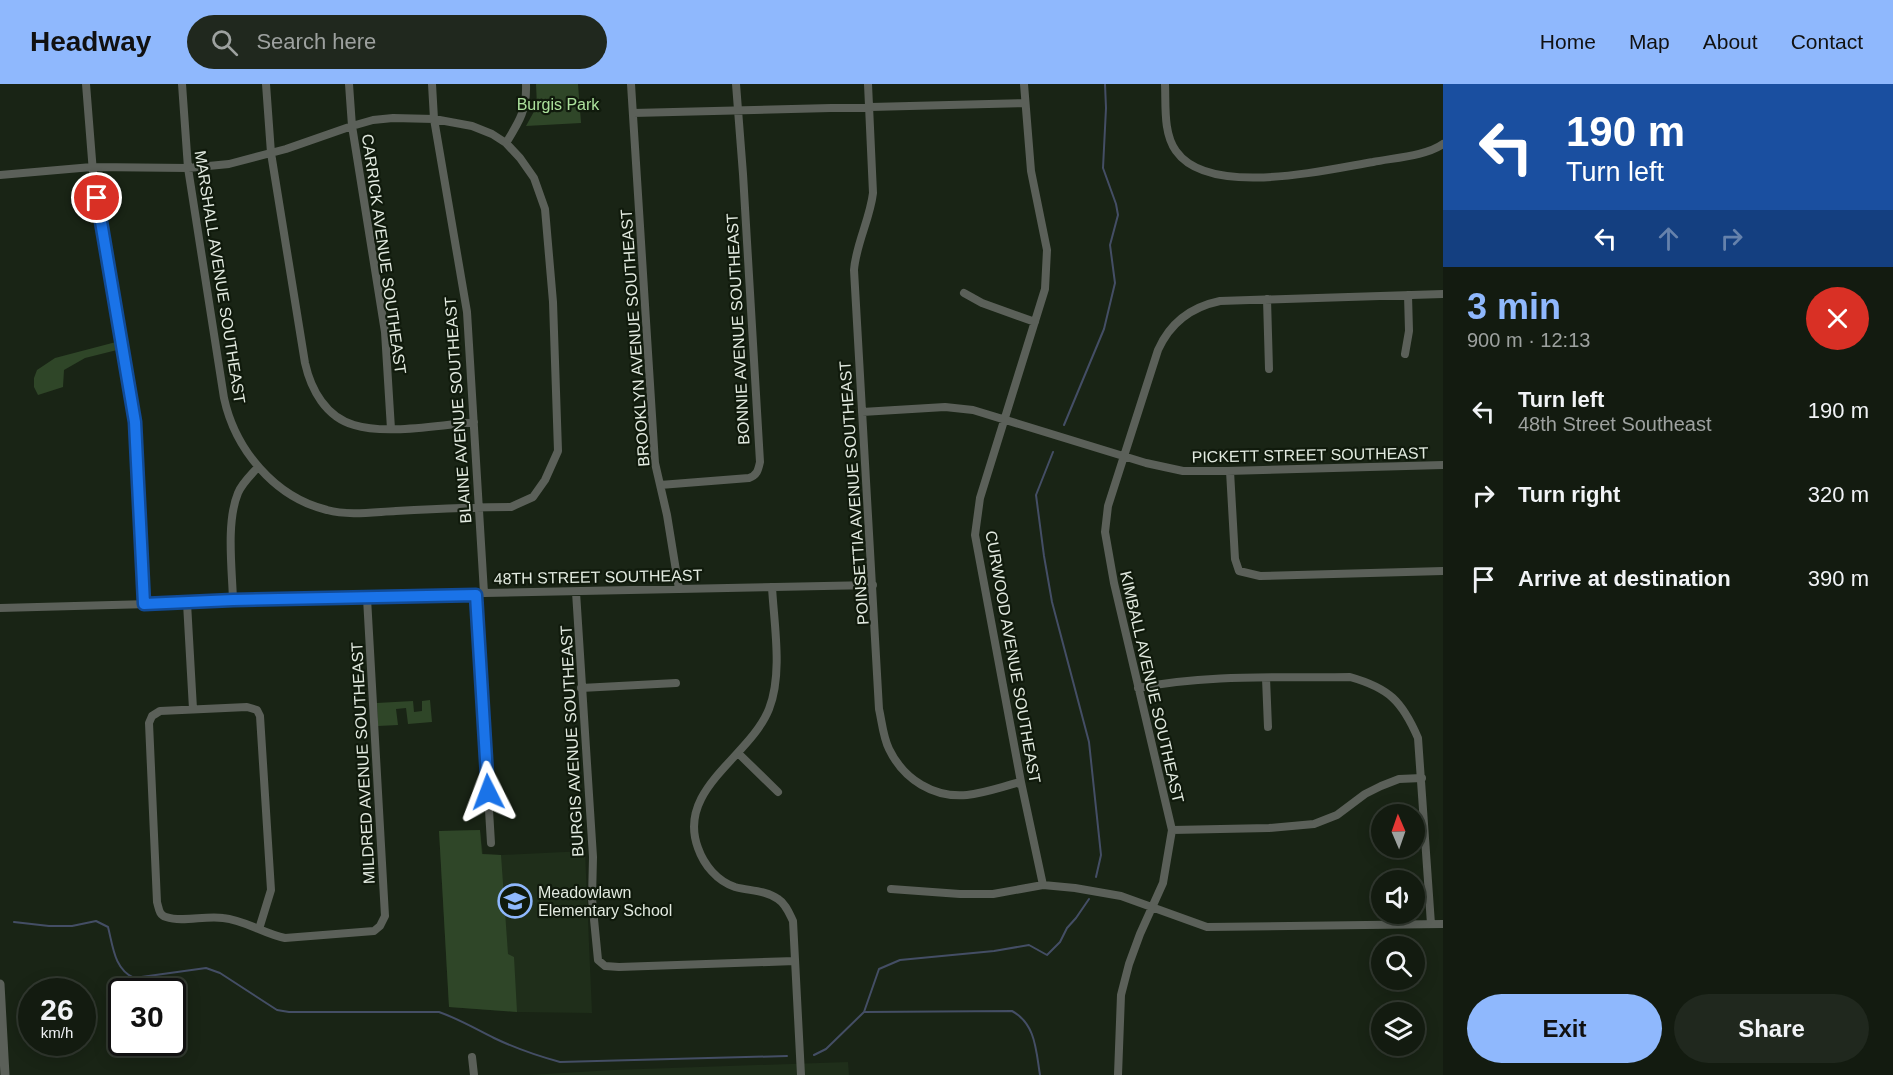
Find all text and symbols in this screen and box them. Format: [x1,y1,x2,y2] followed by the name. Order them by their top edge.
[187,15,607,69] search box
[30,26,151,57] text: Headway
[208,26,241,59] icon: search
[256,29,376,54] text: Search here
[1540,30,1596,53] text: Home
[1629,30,1670,53] text: Map
[1703,30,1758,53] text: About
[1791,30,1863,53] text: Contact
[517,96,600,113] park label: Burgis Park
[1467,108,1545,186] icon: left
[1566,108,1685,155] text: 190 m
[359,133,409,375] street label: CARRICK AVENUE SOUTHEAST
[192,149,248,405] street label: MARSHALL AVENUE SOUTHEAST
[1566,157,1664,187] text: Turn left
[71,172,122,223] pin
[80,181,113,214] icon: arrive
[618,208,652,467] street label: BROOKLYN AVENUE SOUTHEAST
[723,213,753,445] street label: BONNIE AVENUE SOUTHEAST
[1589,222,1622,255] icon: left
[1652,222,1685,255] icon: ahead
[1715,222,1748,255] icon: right
[1467,286,1561,327] text: 3 min
[1806,287,1869,350] button: close
[442,296,474,524] street label: BLAINE AVENUE SOUTHEAST
[1467,329,1590,351] text: 900 m · 12:13
[836,360,872,626] street label: POINSETTIA AVENUE SOUTHEAST
[1518,387,1604,412] text: Turn left
[1467,395,1500,428] icon: left
[1808,398,1869,423] text: 190 m
[1518,413,1711,435] text: 48th Street Southeast
[1191,444,1429,466] street label: PICKETT STREET SOUTHEAST
[1467,479,1500,512] icon: right
[1518,482,1620,507] text: Turn right
[1808,482,1869,507] text: 320 m
[982,529,1044,785] street label: CURWOOD AVENUE SOUTHEAST
[1467,563,1500,596] icon: arrive
[1518,566,1731,591] text: Arrive at destination
[1808,566,1869,591] text: 390 m
[494,567,703,587] street label: 48TH STREET SOUTHEAST
[1117,569,1187,805] street label: KIMBALL AVENUE SOUTHEAST
[557,625,587,857] street label: BURGIS AVENUE SOUTHEAST
[348,641,378,884] street label: MILDRED AVENUE SOUTHEAST
[456,760,520,824] position arrow
[1371,804,1425,858] north arrow
[1371,804,1425,1056] map controls
[1371,870,1425,924] button: sound
[497,883,533,919] school or university icon: Meadowlawn Elementary School
[538,884,672,919] place label: Meadowlawn Elementary School
[1371,936,1425,990] button: search
[108,978,186,1056] speed limit sign: 30
[40,993,74,1026] text: 26
[1467,994,1662,1063] button: Exit
[1674,994,1869,1063] button: Share
[1371,1002,1425,1056] button: layers
[41,1024,73,1041] text: km/h

